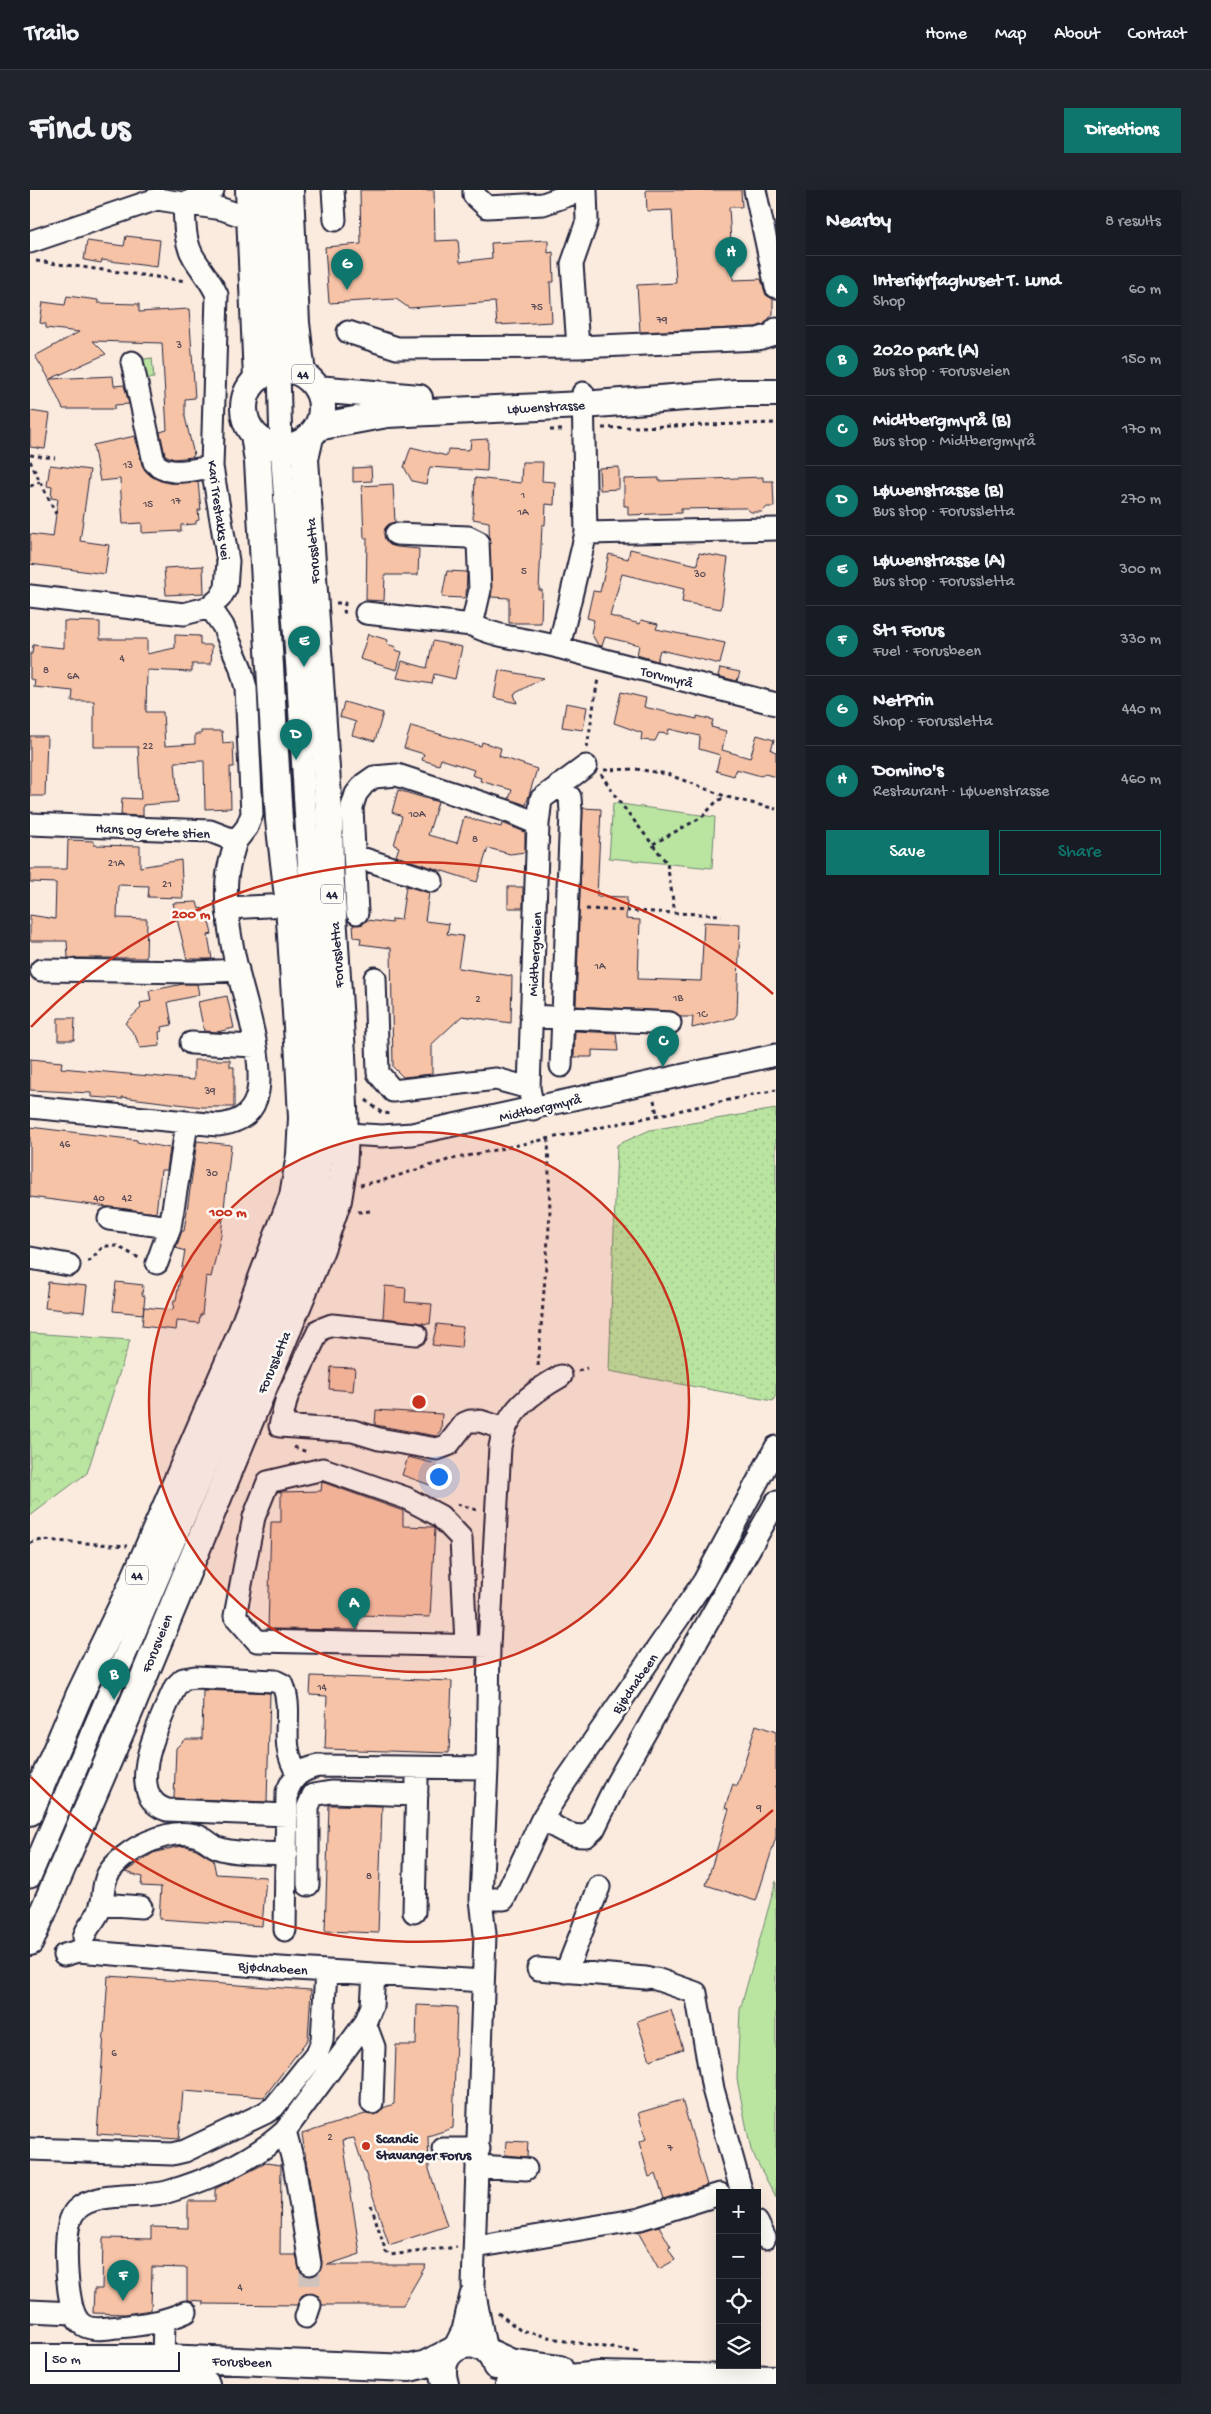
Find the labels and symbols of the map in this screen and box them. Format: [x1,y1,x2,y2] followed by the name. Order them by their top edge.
[715,237,747,278] pin: H
[331,249,363,290] pin: G
[530,302,543,314] house number: 75
[655,315,668,327] house number: 79
[175,340,182,352] house number: 3
[292,364,314,383] road number: 44
[507,398,586,419] street label: Løwenstrasse
[202,459,233,561] street label: Kari Trestakks vei
[122,460,133,472] house number: 13
[520,490,525,502] house number: 1
[170,496,181,508] house number: 17
[142,499,153,511] house number: 15
[517,507,529,519] house number: 1A
[304,516,325,585] street label: Forussletta
[521,566,527,578] house number: 5
[693,569,706,581] house number: 30
[288,626,320,667] pin: E
[119,653,125,665] house number: 4
[637,663,696,693] street label: Torvmyrå
[43,665,49,677] house number: 8
[67,671,80,683] house number: 6A
[280,719,312,760] pin: D
[143,741,154,753] house number: 22
[407,809,426,821] house number: 10A
[95,821,211,844] street label: Hans og Grete stien
[472,834,478,846] house number: 8
[108,858,125,870] house number: 21A
[162,879,172,891] house number: 21
[321,884,343,904] road number: 44
[172,906,211,924] text: 200 m
[526,911,547,997] street label: Midtbergveien
[328,920,349,989] street label: Forussletta
[594,961,606,973] house number: 1A
[672,993,683,1005] house number: 1B
[475,994,481,1006] house number: 2
[696,1009,708,1021] house number: 1C
[647,1026,679,1067] pin: C
[203,1086,216,1098] house number: 39
[498,1091,584,1127] street label: Midtbergmyrå
[60,1139,71,1151] house number: 46
[205,1168,218,1180] house number: 30
[93,1193,105,1205] house number: 40
[122,1193,133,1205] house number: 42
[208,1204,247,1222] text: 100 m
[254,1328,296,1398] street label: Forussletta
[410,1393,428,1411] centre of rings
[426,1464,452,1490] your location
[126,1566,148,1584] road number: 44
[338,1588,370,1629] pin: A
[139,1612,178,1677] street label: Forusveien
[609,1651,663,1719] street label: Bjødnabeen
[98,1659,130,1700] pin: B
[316,1682,328,1694] house number: 14
[755,1803,762,1815] house number: 9
[366,1871,372,1883] house number: 8
[237,1959,308,1980] street label: Bjødnabeen
[111,2048,117,2060] house number: 6
[327,2132,333,2144] house number: 2
[376,2132,472,2165] place label: Scandic Stavanger Forus
[360,2140,372,2152] marker: Scandic Stavanger Forus
[666,2143,673,2155] house number: 7
[107,2260,139,2301] pin: F
[237,2282,243,2294] house number: 4
[45,2349,180,2372] scale bar
[211,2354,272,2373] street label: Forusbeen

